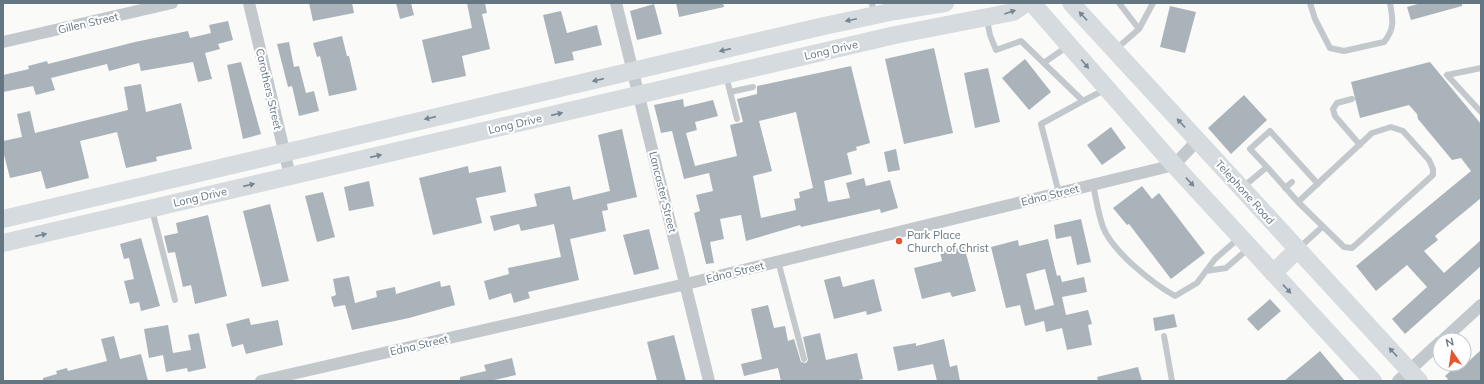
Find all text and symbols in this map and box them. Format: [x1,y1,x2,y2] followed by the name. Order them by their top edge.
[56,9,120,37] street label: Gillen Street
[1004,9,1016,15] one-way arrow
[1079,11,1088,21] one-way arrow
[845,18,857,24] one-way arrow
[803,37,859,63] street label: Long Drive
[253,47,285,131] street label: Carothers Street
[718,47,731,53] one-way arrow
[1080,59,1089,70] one-way arrow
[592,77,604,83] one-way arrow
[487,111,543,137] street label: Long Drive
[551,111,563,117] one-way arrow
[424,115,436,121] one-way arrow
[1177,118,1186,128] one-way arrow
[646,150,680,234] street label: Lancaster Street
[370,152,382,158] one-way arrow
[1212,157,1278,227] street label: Telephone Road
[1185,178,1194,187] one-way arrow
[1020,181,1081,209] street label: Edna Street
[243,182,255,188] one-way arrow
[172,184,228,210] street label: Long Drive
[907,228,989,255] place label: Park Place Church of Christ
[35,231,47,237] one-way arrow
[894,236,904,246] marker: Park Place Church of Christ
[705,258,766,286] street label: Edna Street
[1283,283,1292,294] one-way arrow
[389,331,450,358] street label: Edna Street
[1432,332,1472,372] north arrow
[1444,335,1455,350] text: N
[1388,347,1398,357] one-way arrow

